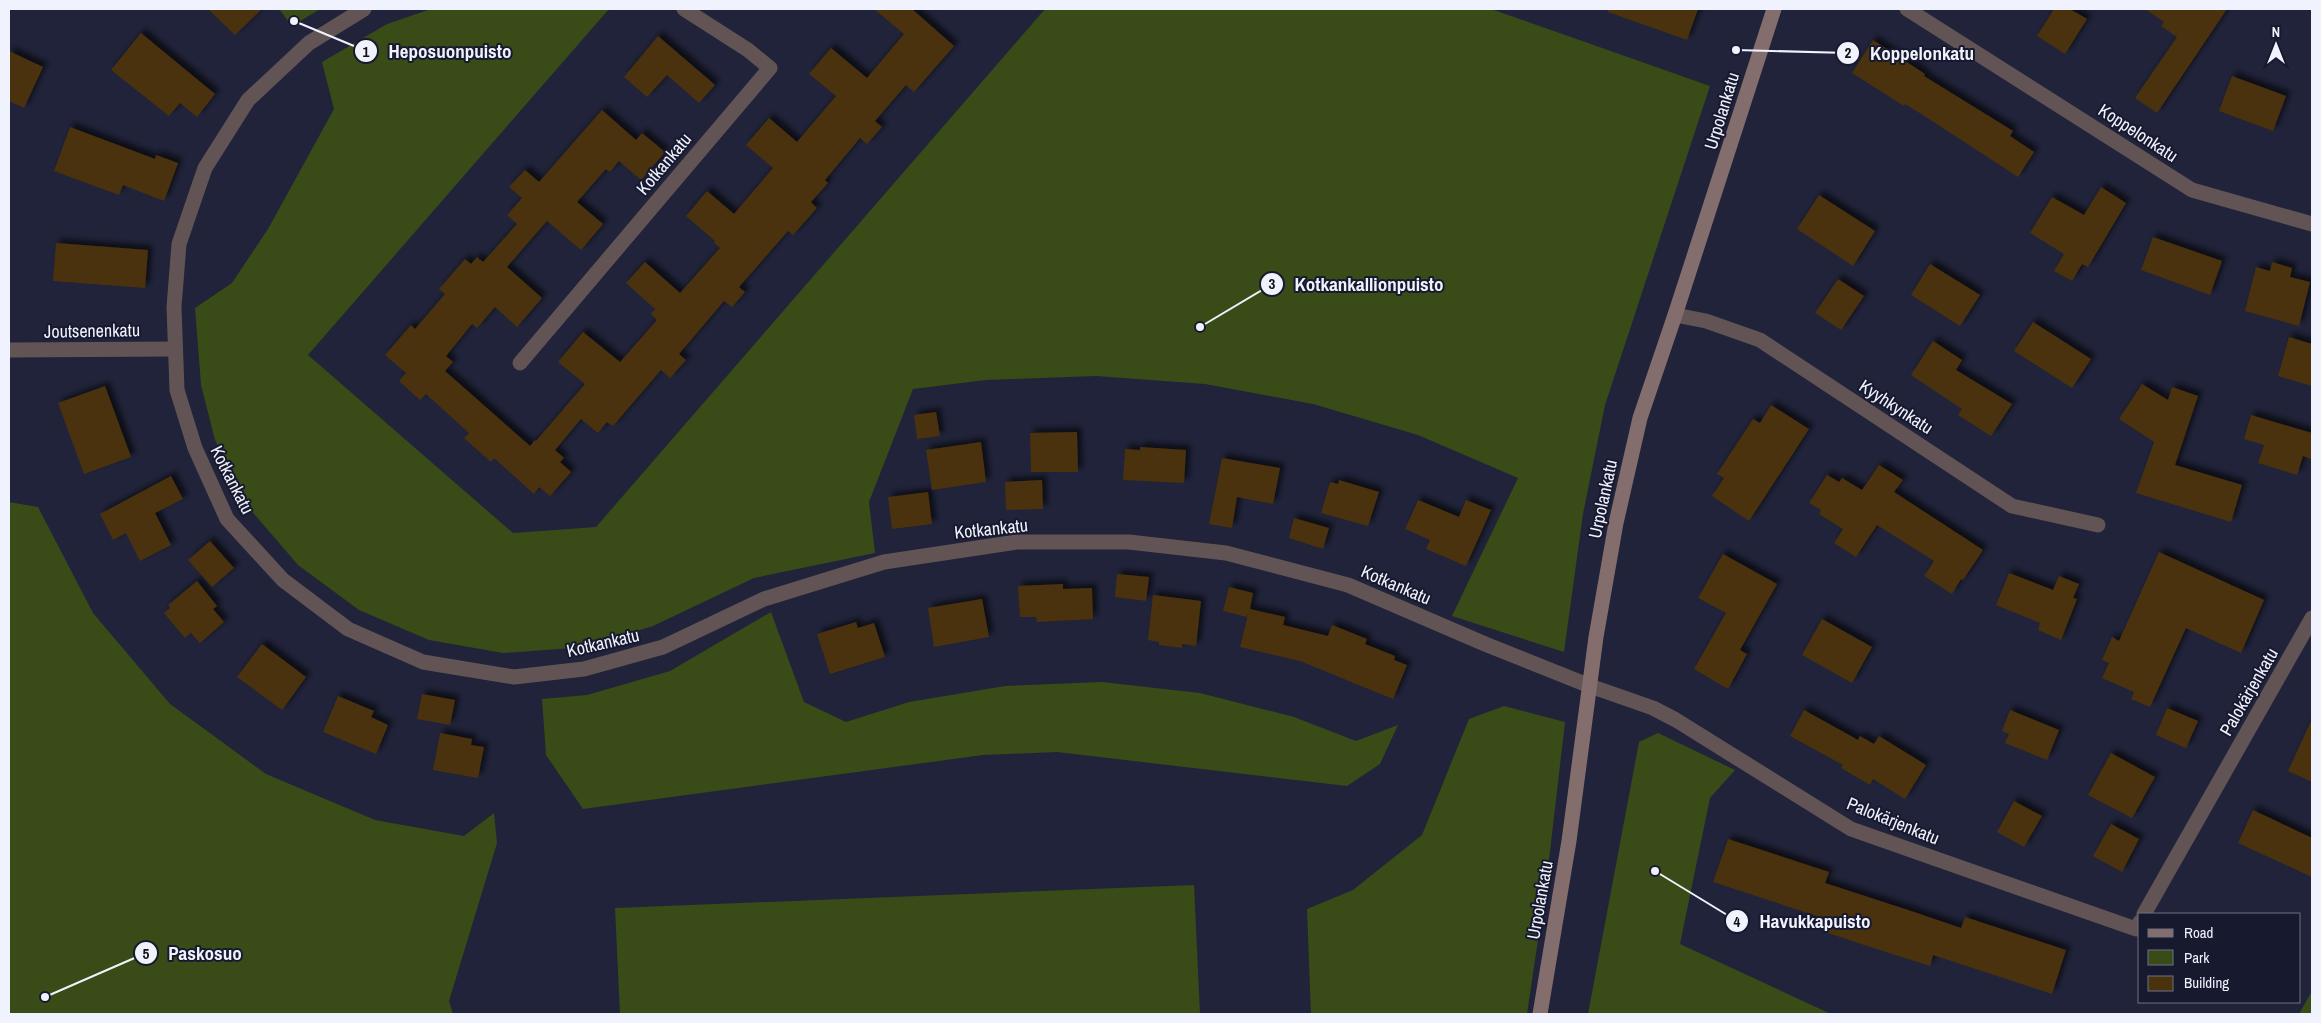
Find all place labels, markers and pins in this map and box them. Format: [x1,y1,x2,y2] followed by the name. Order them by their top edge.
[353,34,521,68] callout: Heposuonpuisto
[1836,36,1984,70] callout: Koppelonkatu
[1260,267,1454,301] callout: Kotkankallionpuisto
[1725,904,1880,938] callout: Havukkapuisto
[134,936,252,970] callout: Paskosuo

